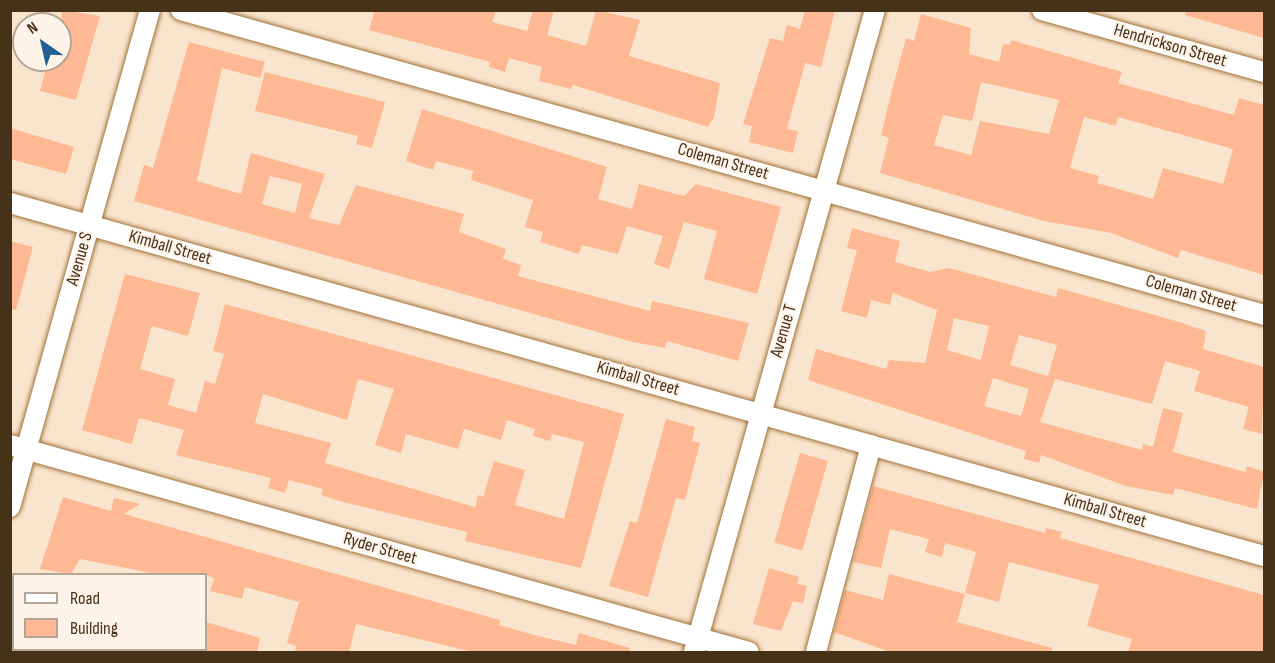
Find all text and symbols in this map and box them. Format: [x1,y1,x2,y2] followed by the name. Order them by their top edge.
[12,12,72,72] north arrow
[24,18,42,39] text: N
[1111,20,1229,72] street label: Hendrickson Street
[675,139,771,185] street label: Coleman Street
[126,226,214,270] street label: Kimball Street
[62,230,98,288] street label: Avenue S
[1143,271,1239,317] street label: Coleman Street
[766,302,802,360] street label: Avenue T
[594,357,682,401] street label: Kimball Street
[1061,489,1149,533] street label: Kimball Street
[341,528,419,570] street label: Ryder Street
[12,573,207,651] legend
[70,588,100,609] text: Road
[70,618,118,639] text: Building

